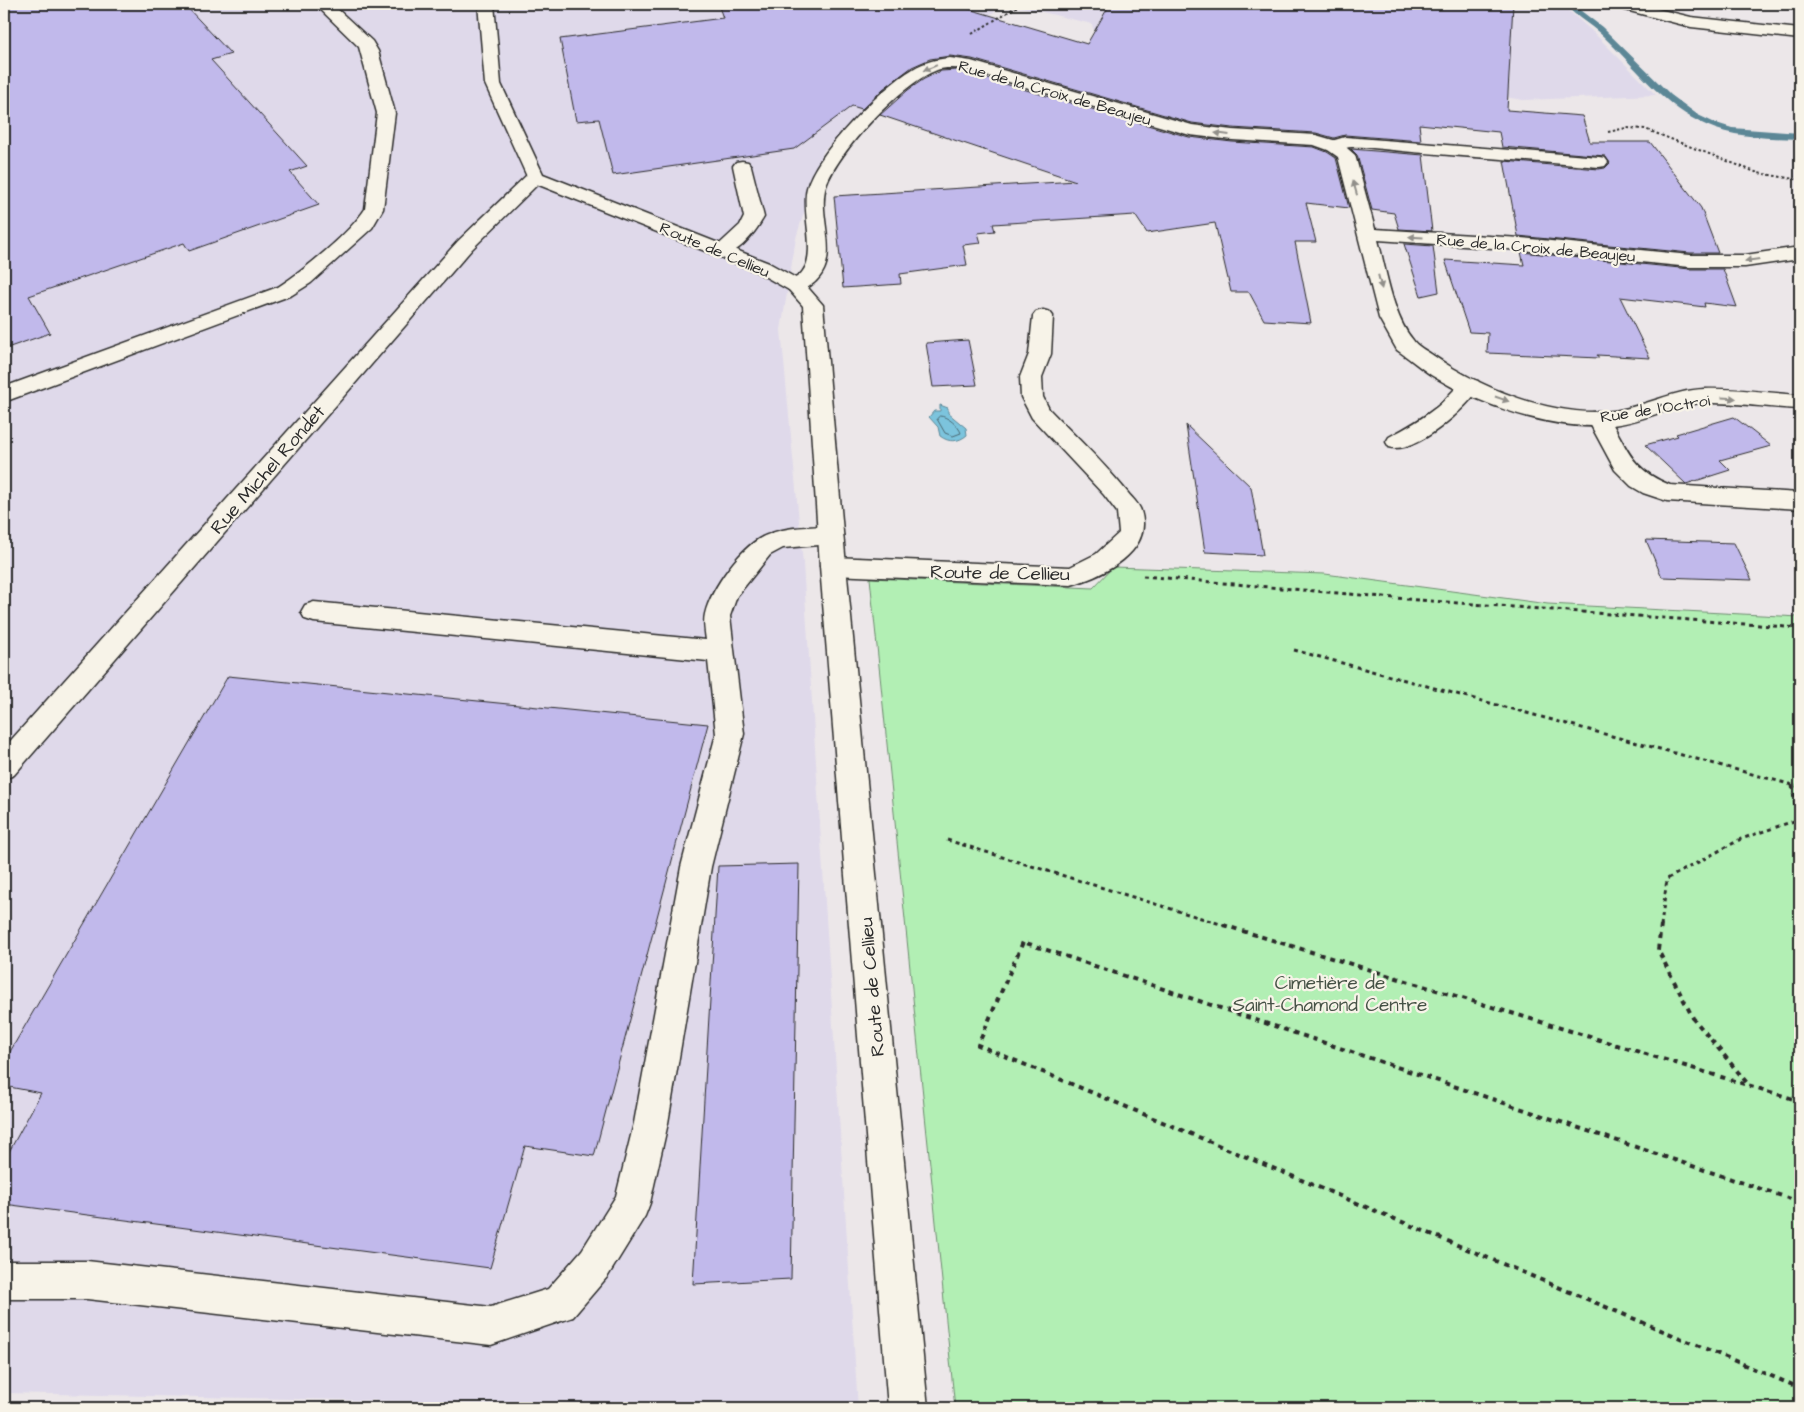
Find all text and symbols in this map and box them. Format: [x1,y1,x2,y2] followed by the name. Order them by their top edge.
[956,55,1154,131] street label: Rue de la Croix de Beaujeu
[922,64,937,72] one-way arrow
[1213,129,1229,137] one-way arrow
[1351,180,1359,195] one-way arrow
[656,217,773,283] street label: Route de Cellieu
[1436,228,1636,268] street label: Rue de la Croix de Beaujeu
[1407,233,1423,241] one-way arrow
[1744,256,1760,264] one-way arrow
[1377,274,1385,289] one-way arrow
[1599,389,1712,428] street label: Rue de l'Octroi
[1721,394,1737,402] one-way arrow
[1495,395,1510,403] one-way arrow
[204,399,332,541] street label: Rue Michel Rondet
[930,559,1070,588] street label: Route de Cellieu
[853,916,892,1058] street label: Route de Cellieu
[1233,970,1427,1019] park label: Cimetière de Saint-Chamond Centre

